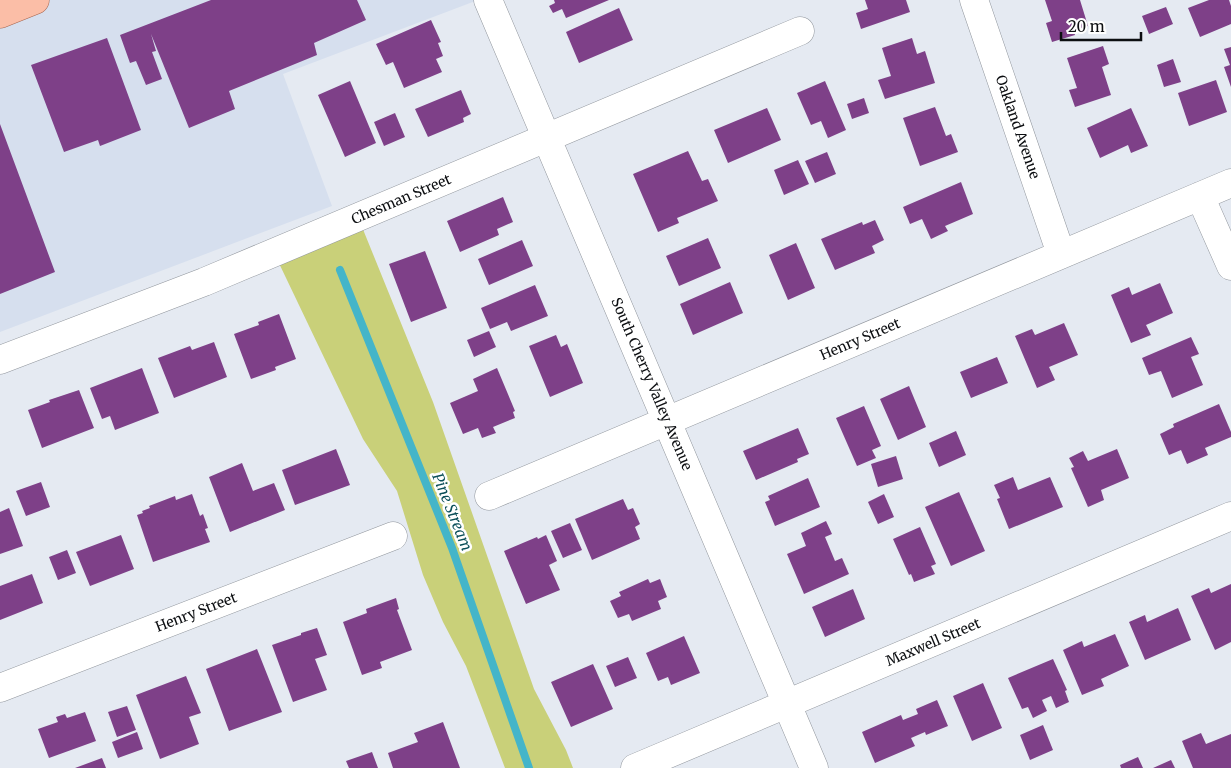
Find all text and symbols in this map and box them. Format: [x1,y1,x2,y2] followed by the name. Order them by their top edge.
[1061,10,1141,42] scale bar
[1068,17,1105,36] text: 20 m
[992,73,1044,181] street label: Oakland Avenue
[348,170,454,228] street label: Chesman Street
[607,295,697,473] street label: South Cherry Valley Avenue
[817,314,903,364] street label: Henry Street
[428,470,477,554] water label: Pine Stream
[153,588,240,636] street label: Henry Street
[883,614,984,670] street label: Maxwell Street

